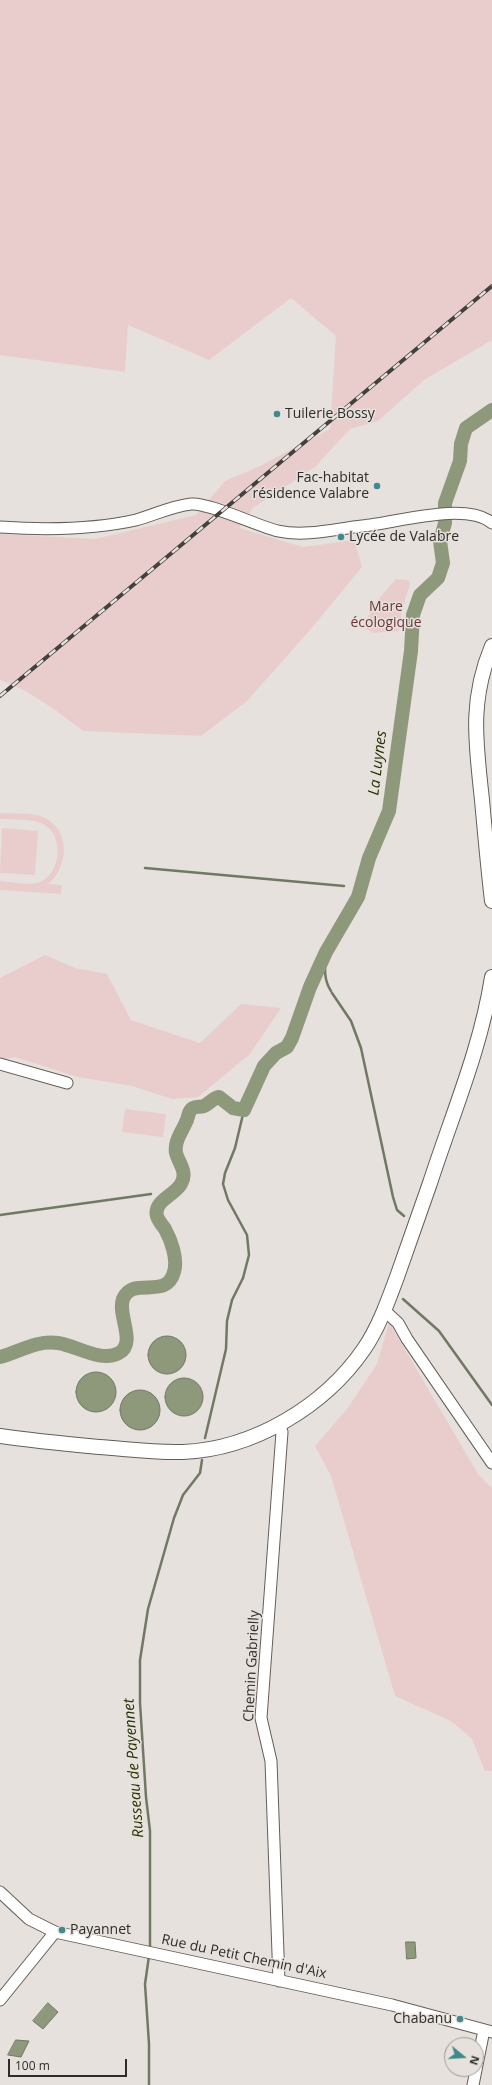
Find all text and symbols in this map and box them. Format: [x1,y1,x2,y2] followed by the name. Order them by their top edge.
[285,406,375,422] place label: Tuilerie Bossy
[272,409,282,419] marker: Tuilerie Bossy
[252,470,369,502] place label: Fac-habitat résidence Valabre
[372,481,382,491] marker: Fac-habitat résidence Valabre
[349,529,459,545] place label: Lycée de Valabre
[336,532,346,542] marker: Lycée de Valabre
[350,599,422,632] park label: Mare écologique
[365,730,391,796] water label: La Luynes
[241,1610,263,1722] street label: Chemin Gabrielly
[120,1698,148,1838] water label: Russeau de Payennet
[70,1922,131,1938] place label: Payannet
[57,1925,67,1935] marker: Payannet
[160,1931,328,1983] street label: Rue du Petit Chemin d'Aix
[393,2011,452,2027] place label: Chabanu
[455,2014,465,2024] marker: Chabanu
[444,2037,484,2077] north arrow
[10,2051,129,2077] scale bar
[466,2054,483,2067] text: N
[15,2057,50,2074] text: 100 m

